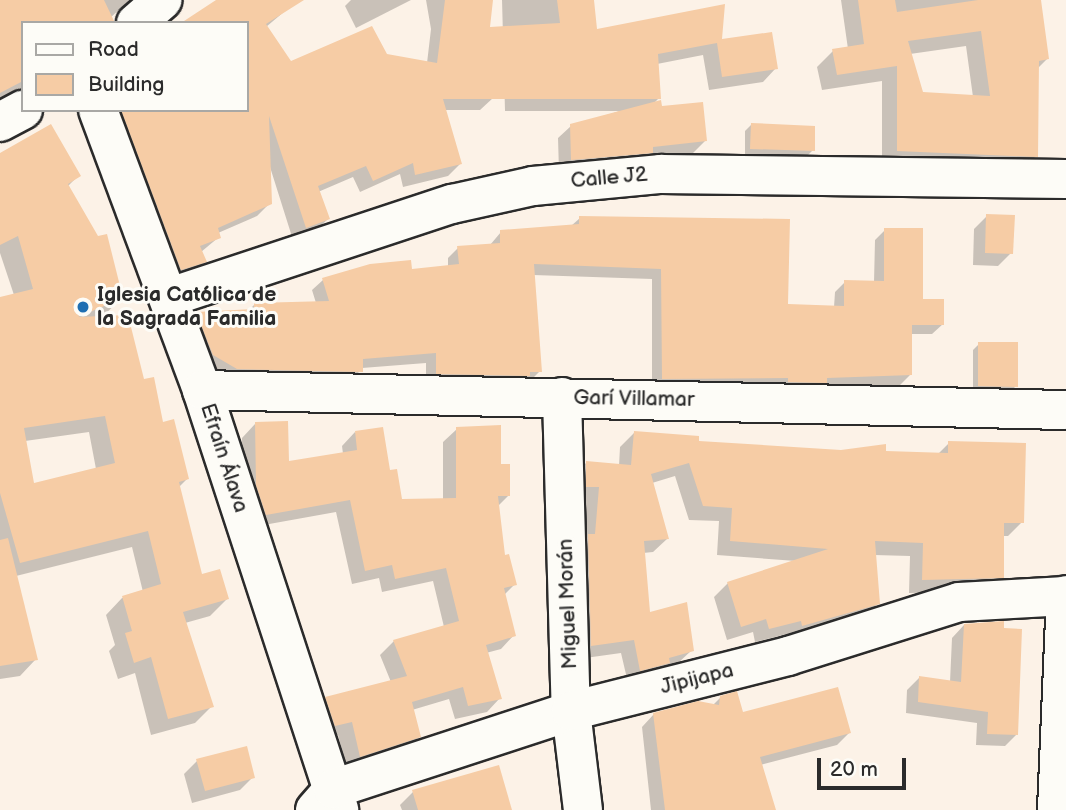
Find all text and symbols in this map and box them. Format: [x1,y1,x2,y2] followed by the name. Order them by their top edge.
[21,21,248,112] legend
[88,37,139,62] text: Road
[88,72,164,97] text: Building
[569,162,649,194] street label: Calle J2
[97,282,276,332] place label: Iglesia Católica de la Sagrada Familia
[75,299,91,315] marker: Iglesia Católica de la Sagrada Familia
[573,385,695,413] street label: Garí Villamar
[195,400,253,516] street label: Efraín Álava
[553,538,583,670] street label: Miguel Morán
[658,658,736,700] street label: Jipijapa
[821,744,910,788] scale bar
[830,757,878,782] text: 20 m

